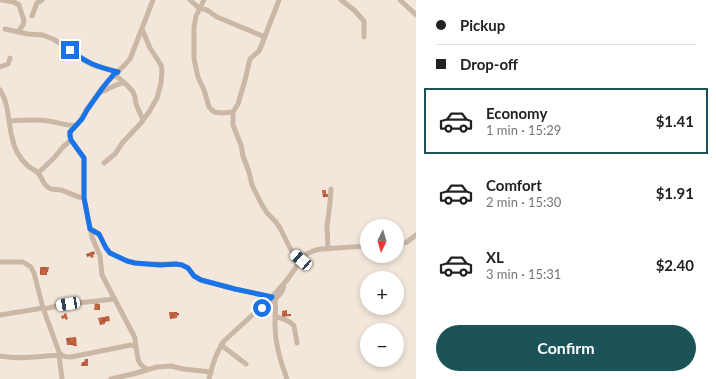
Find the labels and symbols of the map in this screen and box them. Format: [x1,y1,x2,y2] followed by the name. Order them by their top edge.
[61,41,79,59] route end
[360,219,404,263] north arrow
[288,248,314,272] car
[55,296,81,312] car
[253,299,271,317] route start

